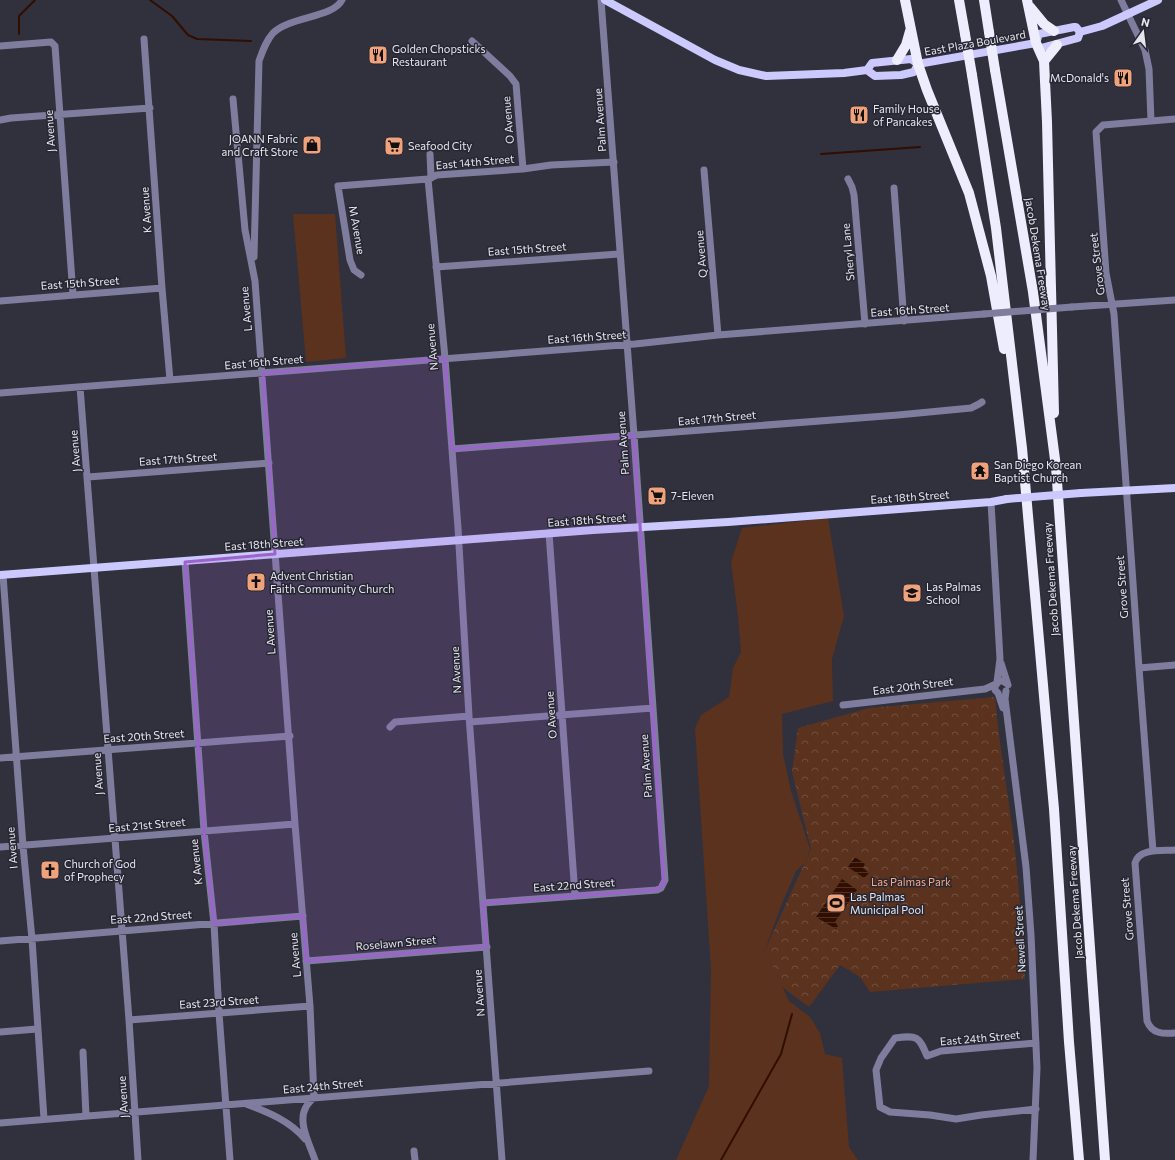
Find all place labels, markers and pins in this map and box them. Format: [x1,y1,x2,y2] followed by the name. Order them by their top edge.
[392,42,486,68] place label: Golden Chopsticks Restaurant
[367,44,389,66] restaurant icon: Golden Chopsticks Restaurant
[1112,67,1134,89] restaurant icon: McDonald's
[1050,71,1109,84] place label: McDonald's
[873,102,940,128] place label: Family House of Pancakes
[848,104,870,126] restaurant icon: Family House of Pancakes
[222,132,298,158] place label: JOANN Fabric and Craft Store
[301,134,323,156] shop icon: JOANN Fabric and Craft Store
[383,135,405,157] supermarket icon: Seafood City
[408,139,473,152] place label: Seafood City
[994,458,1082,484] place label: San Diego Korean Baptist Church
[969,460,991,482] temple icon: San Diego Korean Baptist Church
[646,485,668,507] supermarket icon: 7-Eleven
[671,489,714,502] place label: 7-Eleven
[270,569,394,595] place label: Advent Christian Faith Community Church
[245,571,267,593] church icon: Advent Christian Faith Community Church
[926,580,981,606] place label: Las Palmas School
[901,582,923,604] school or university icon: Las Palmas School
[64,857,136,883] place label: Church of God of Prophecy
[39,859,61,881] church icon: Church of God of Prophecy
[850,890,924,916] place label: Las Palmas Municipal Pool
[825,892,847,914] sports icon: Las Palmas Municipal Pool

